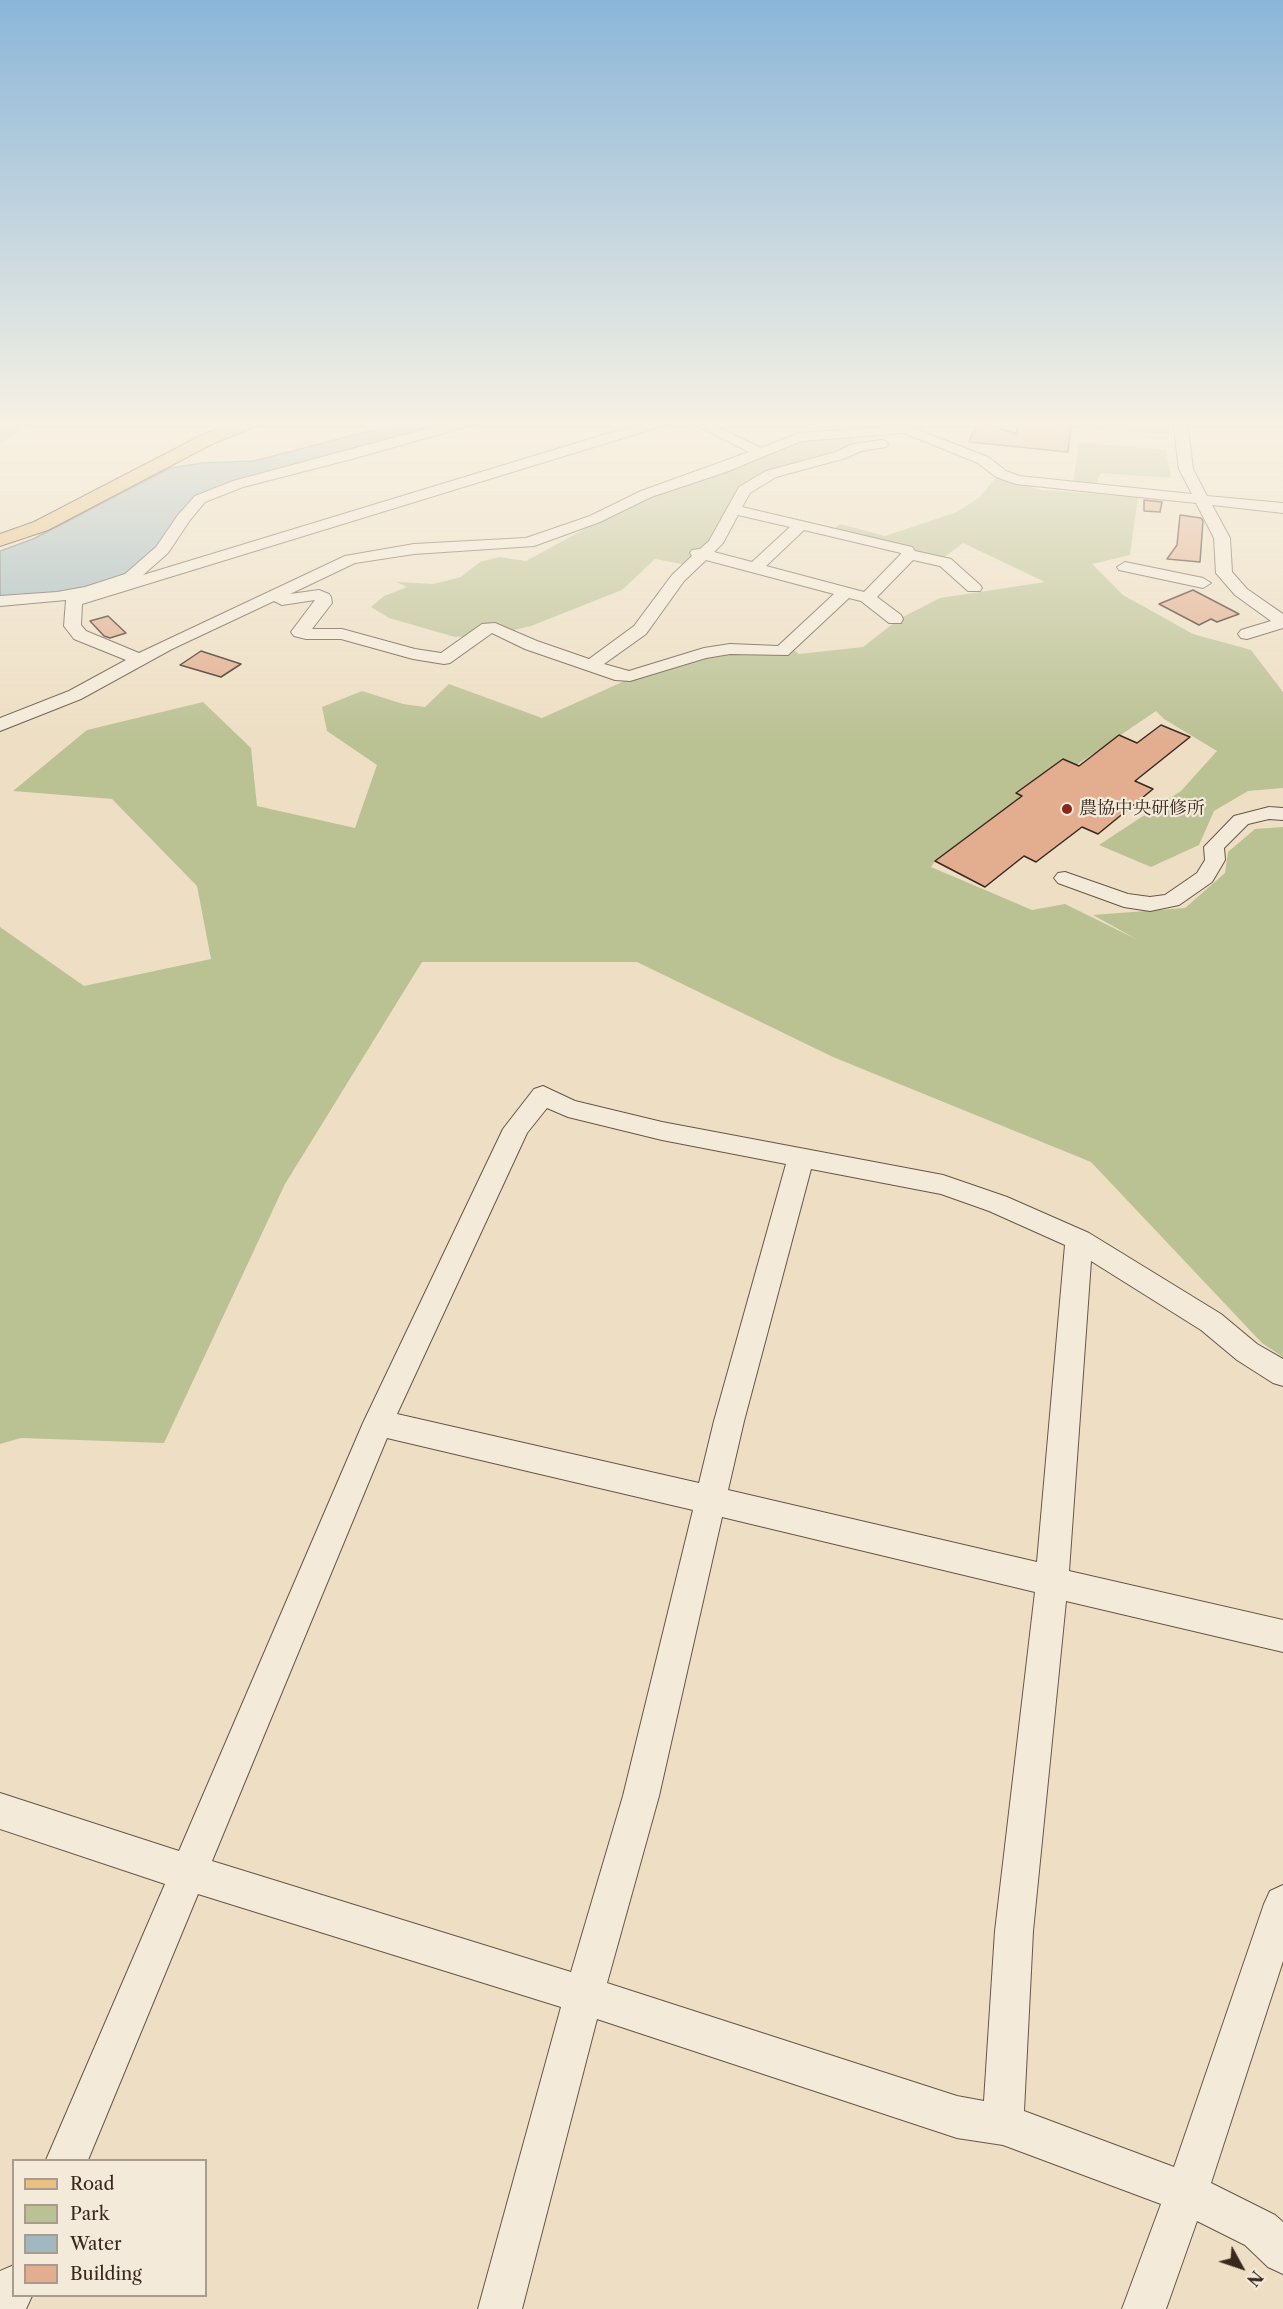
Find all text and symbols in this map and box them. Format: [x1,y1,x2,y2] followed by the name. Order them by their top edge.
[1079,798,1205,820] place label: 農協中央研修所
[1060,802,1074,816] marker: 農協中央研修所
[12,2159,207,2297] legend
[70,2173,115,2195] text: Road
[70,2203,109,2225] text: Park
[70,2233,122,2255] text: Water
[1211,2237,1271,2297] north arrow
[70,2263,142,2285] text: Building
[1243,2267,1267,2290] text: N

